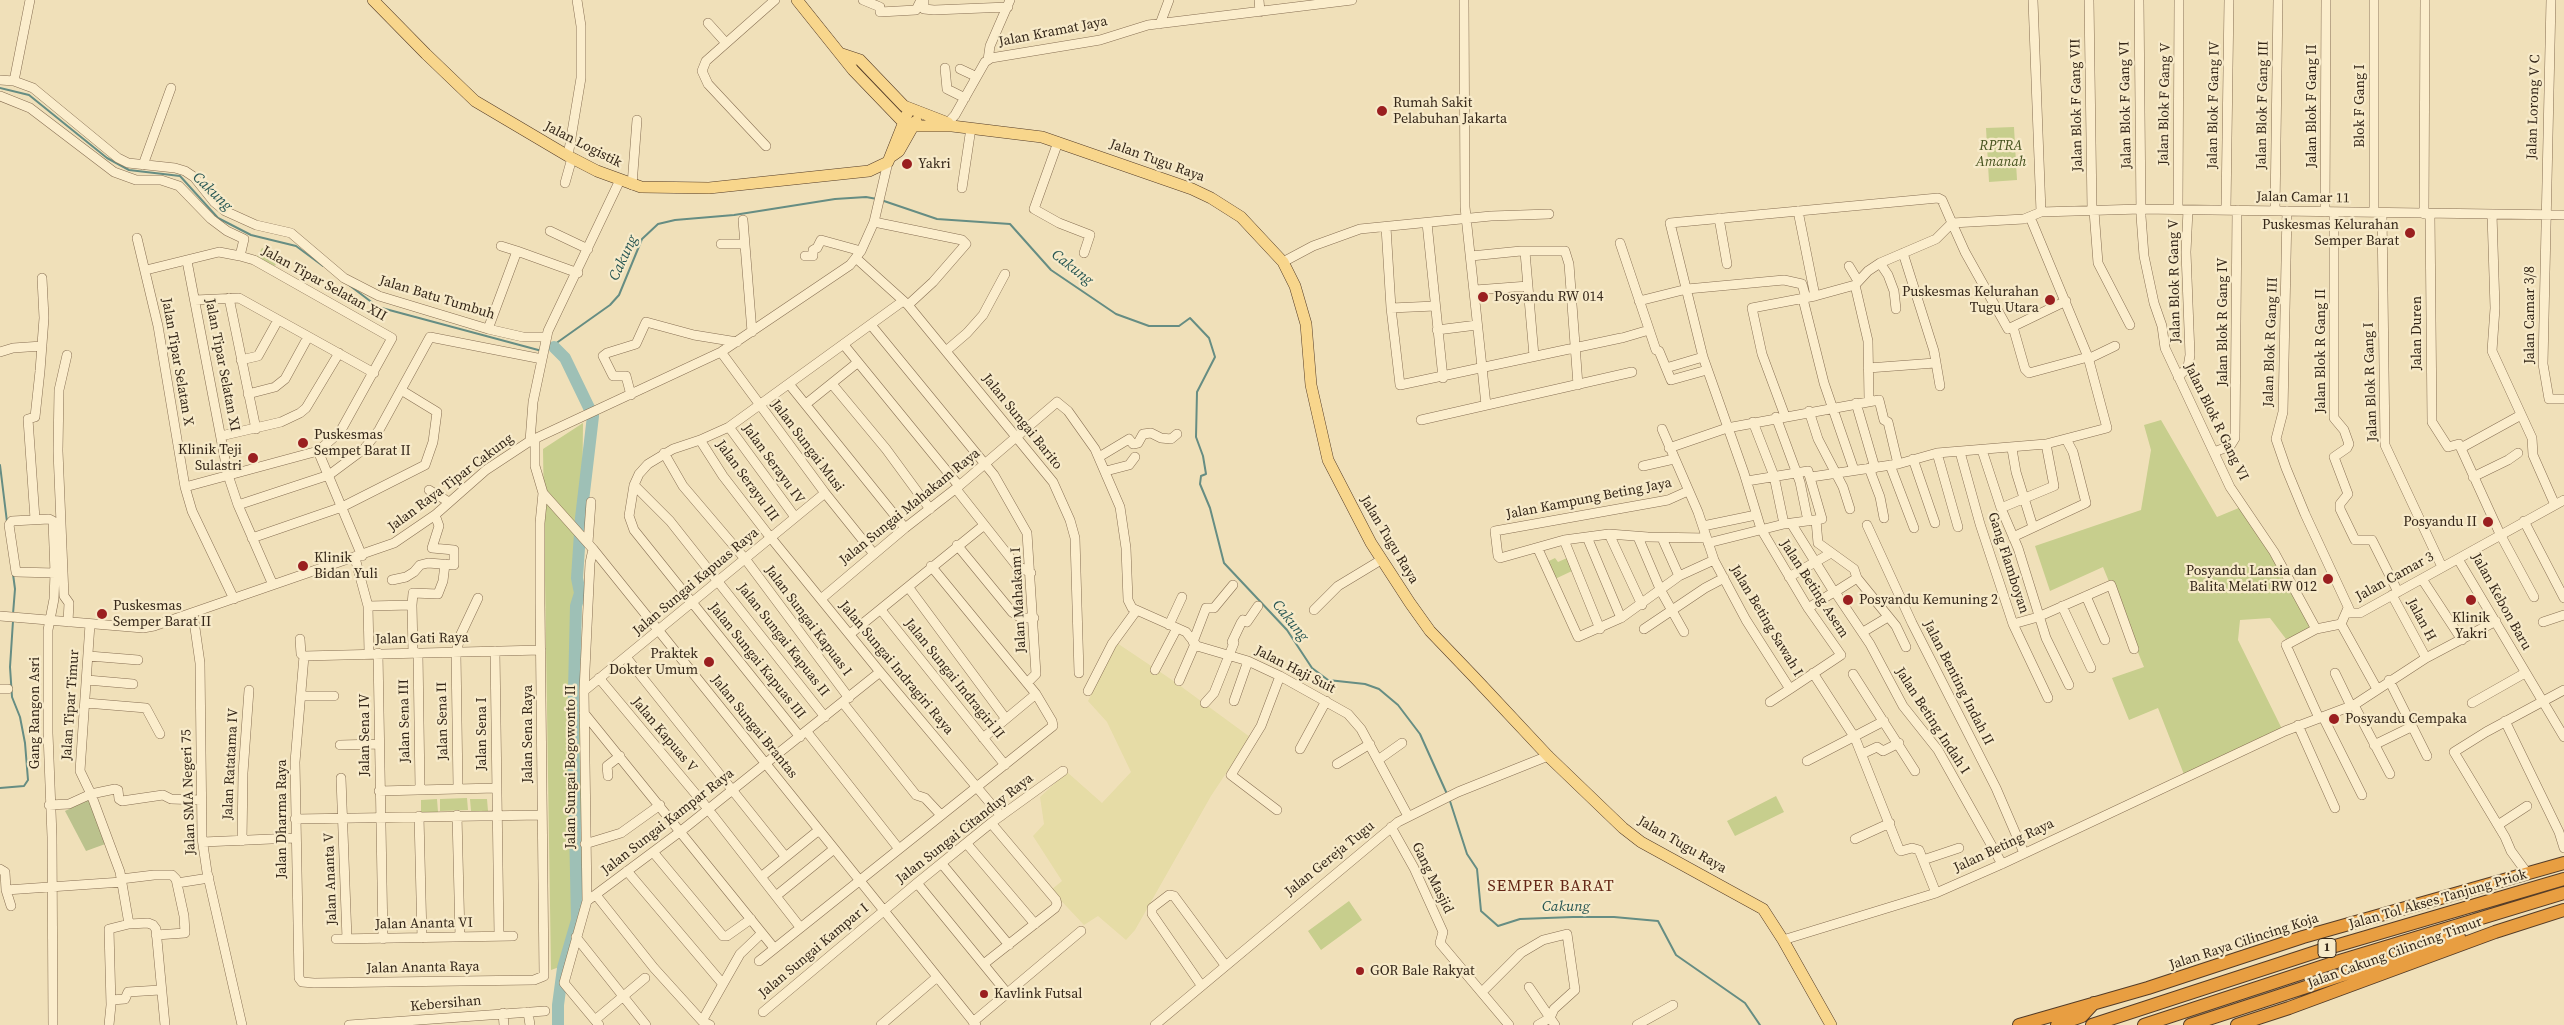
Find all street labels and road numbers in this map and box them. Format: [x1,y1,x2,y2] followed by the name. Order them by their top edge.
[997,13,1109,51] street label: Jalan Kramat Jaya
[2067,38,2087,172] street label: Jalan Blok F Gang VII
[2116,41,2136,169] street label: Jalan Blok F Gang VI
[2204,41,2224,169] street label: Jalan Blok F Gang IV
[2253,41,2273,169] street label: Jalan Blok F Gang III
[2156,43,2174,165] street label: Jalan Blok F Gang V
[2304,44,2320,168] street label: Jalan Blok F Gang II
[2524,54,2544,160] street label: Jalan Lorong V C
[2352,64,2368,148] street label: Blok F Gang I
[541,118,625,172] street label: Jalan Logistik
[1107,136,1207,186] street label: Jalan Tugu Raya
[2256,189,2350,207] street label: Jalan Camar 11
[2166,219,2184,343] street label: Jalan Blok R Gang V
[259,243,389,325] street label: Jalan Tipar Selatan XII
[2215,258,2231,386] street label: Jalan Blok R Gang IV
[2522,266,2538,364] street label: Jalan Camar 3/8
[377,272,497,324] street label: Jalan Batu Tumbuh
[2260,277,2282,407] street label: Jalan Blok R Gang III
[2313,289,2329,413] street label: Jalan Blok R Gang II
[2409,296,2425,370] street label: Jalan Duren
[157,297,197,427] street label: Jalan Tipar Selatan X
[201,297,243,433] street label: Jalan Tipar Selatan XI
[2361,322,2381,442] street label: Jalan Blok R Gang I
[2180,360,2252,484] street label: Jalan Blok R Gang VI
[978,371,1066,473] street label: Jalan Sungai Barito
[767,397,847,495] street label: Jalan Sungai Musi
[738,421,808,507] street label: Jalan Serayu IV
[385,430,517,536] street label: Jalan Raya Tipar Cakung
[712,437,782,525] street label: Jalan Serayu III
[836,445,984,569] street label: Jalan Sungai Mahakam Raya
[1505,475,1673,523] street label: Jalan Kampung Beting Jaya
[1356,493,1422,587] street label: Jalan Tugu Raya
[1984,510,2032,616] street label: Gang Flamboyan
[630,524,762,640] street label: Jalan Sungai Kapuas Raya
[1776,537,1852,641] street label: Jalan Beting Asem
[1008,547,1030,653] street label: Jalan Mahakam I
[2353,549,2437,605] street label: Jalan Camar 3
[2467,551,2535,653] street label: Jalan Kebon Baru
[761,562,855,680] street label: Jalan Sungai Kapuas I
[1726,562,1806,680] street label: Jalan Beting Sawah I
[734,580,832,700] street label: Jalan Sungai Kapuas II
[2403,596,2439,644] street label: Jalan H
[835,598,957,738] street label: Jalan Sungai Indragiri Raya
[705,600,809,722] street label: Jalan Sungai Kapuas III
[900,616,1008,742] street label: Jalan Sungai Indragiri II
[1919,618,1997,748] street label: Jalan Benting Indah II
[375,630,469,648] street label: Jalan Gati Raya
[1252,643,1338,697] street label: Jalan Haji Suit
[59,649,83,761] street label: Jalan Tipar Timur
[27,657,43,769] street label: Gang Rangon Asri
[1891,664,1973,778] street label: Jalan Beting Indah I
[707,672,801,782] street label: Jalan Sungai Brantas
[396,679,414,763] street label: Jalan Sena III
[434,682,452,760] street label: Jalan Sena II
[520,685,536,783] street label: Jalan Sena Raya
[563,685,579,849] street label: Jalan Sungai Bogowonto II
[357,694,373,776] street label: Jalan Sena IV
[628,694,700,776] street label: Jalan Kapuas V
[474,697,490,771] street label: Jalan Sena I
[220,708,242,820] street label: Jalan Ratatama IV
[178,729,200,855] street label: Jalan SMA Negeri 75
[274,759,290,879] street label: Jalan Dharma Raya
[599,765,737,879] street label: Jalan Sungai Kampar Raya
[893,770,1037,888] street label: Jalan Sungai Citanduy Raya
[1635,813,1729,877] street label: Jalan Tugu Raya
[1951,815,2057,877] street label: Jalan Beting Raya
[1282,818,1378,900] street label: Jalan Gereja Tugu
[321,833,341,925] street label: Jalan Ananta V
[1408,840,1456,916] street label: Gang Masjid
[2347,866,2529,934] street label: Jalan Tol Akses Tanjung Priok
[756,900,872,1002] street label: Jalan Sungai Kampar I
[2167,910,2321,974] street label: Jalan Raya Cilincing Koja
[2305,914,2485,992] street label: Jalan Cakung Cilincing Timur
[375,915,473,933] street label: Jalan Ananta VI
[2318,938,2336,958] road number: 1
[366,959,480,977] street label: Jalan Ananta Raya
[410,993,482,1015] street label: Kebersihan

